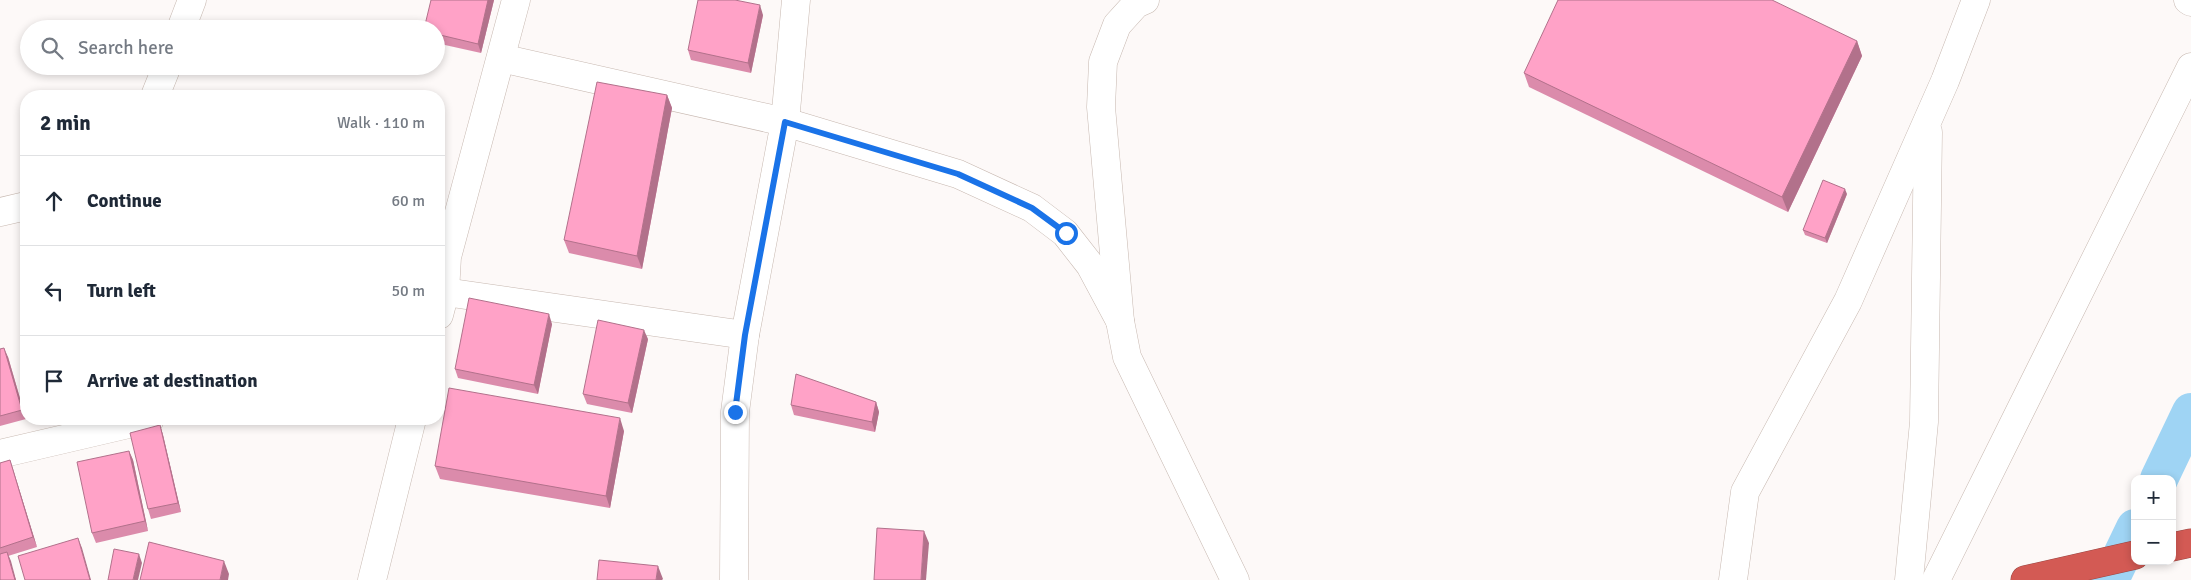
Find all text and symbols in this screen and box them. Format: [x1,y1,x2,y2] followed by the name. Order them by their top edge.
[20,20,445,75] search box
[38,34,66,62] icon: search
[78,36,174,60] text: Search here
[40,110,91,136] text: 2 min
[337,113,425,133] text: Walk · 110 m
[40,187,68,215] icon: ahead
[87,189,162,213] text: Continue
[391,191,425,211] text: 60 m
[1055,222,1078,245] route start
[40,277,68,305] icon: left
[87,279,156,303] text: Turn left
[391,281,425,301] text: 50 m
[40,367,68,395] icon: arrive
[87,369,258,393] text: Arrive at destination
[724,401,747,424] route end
[2131,475,2176,565] map controls
[2131,475,2176,520] button: +
[2131,520,2176,565] button: −

